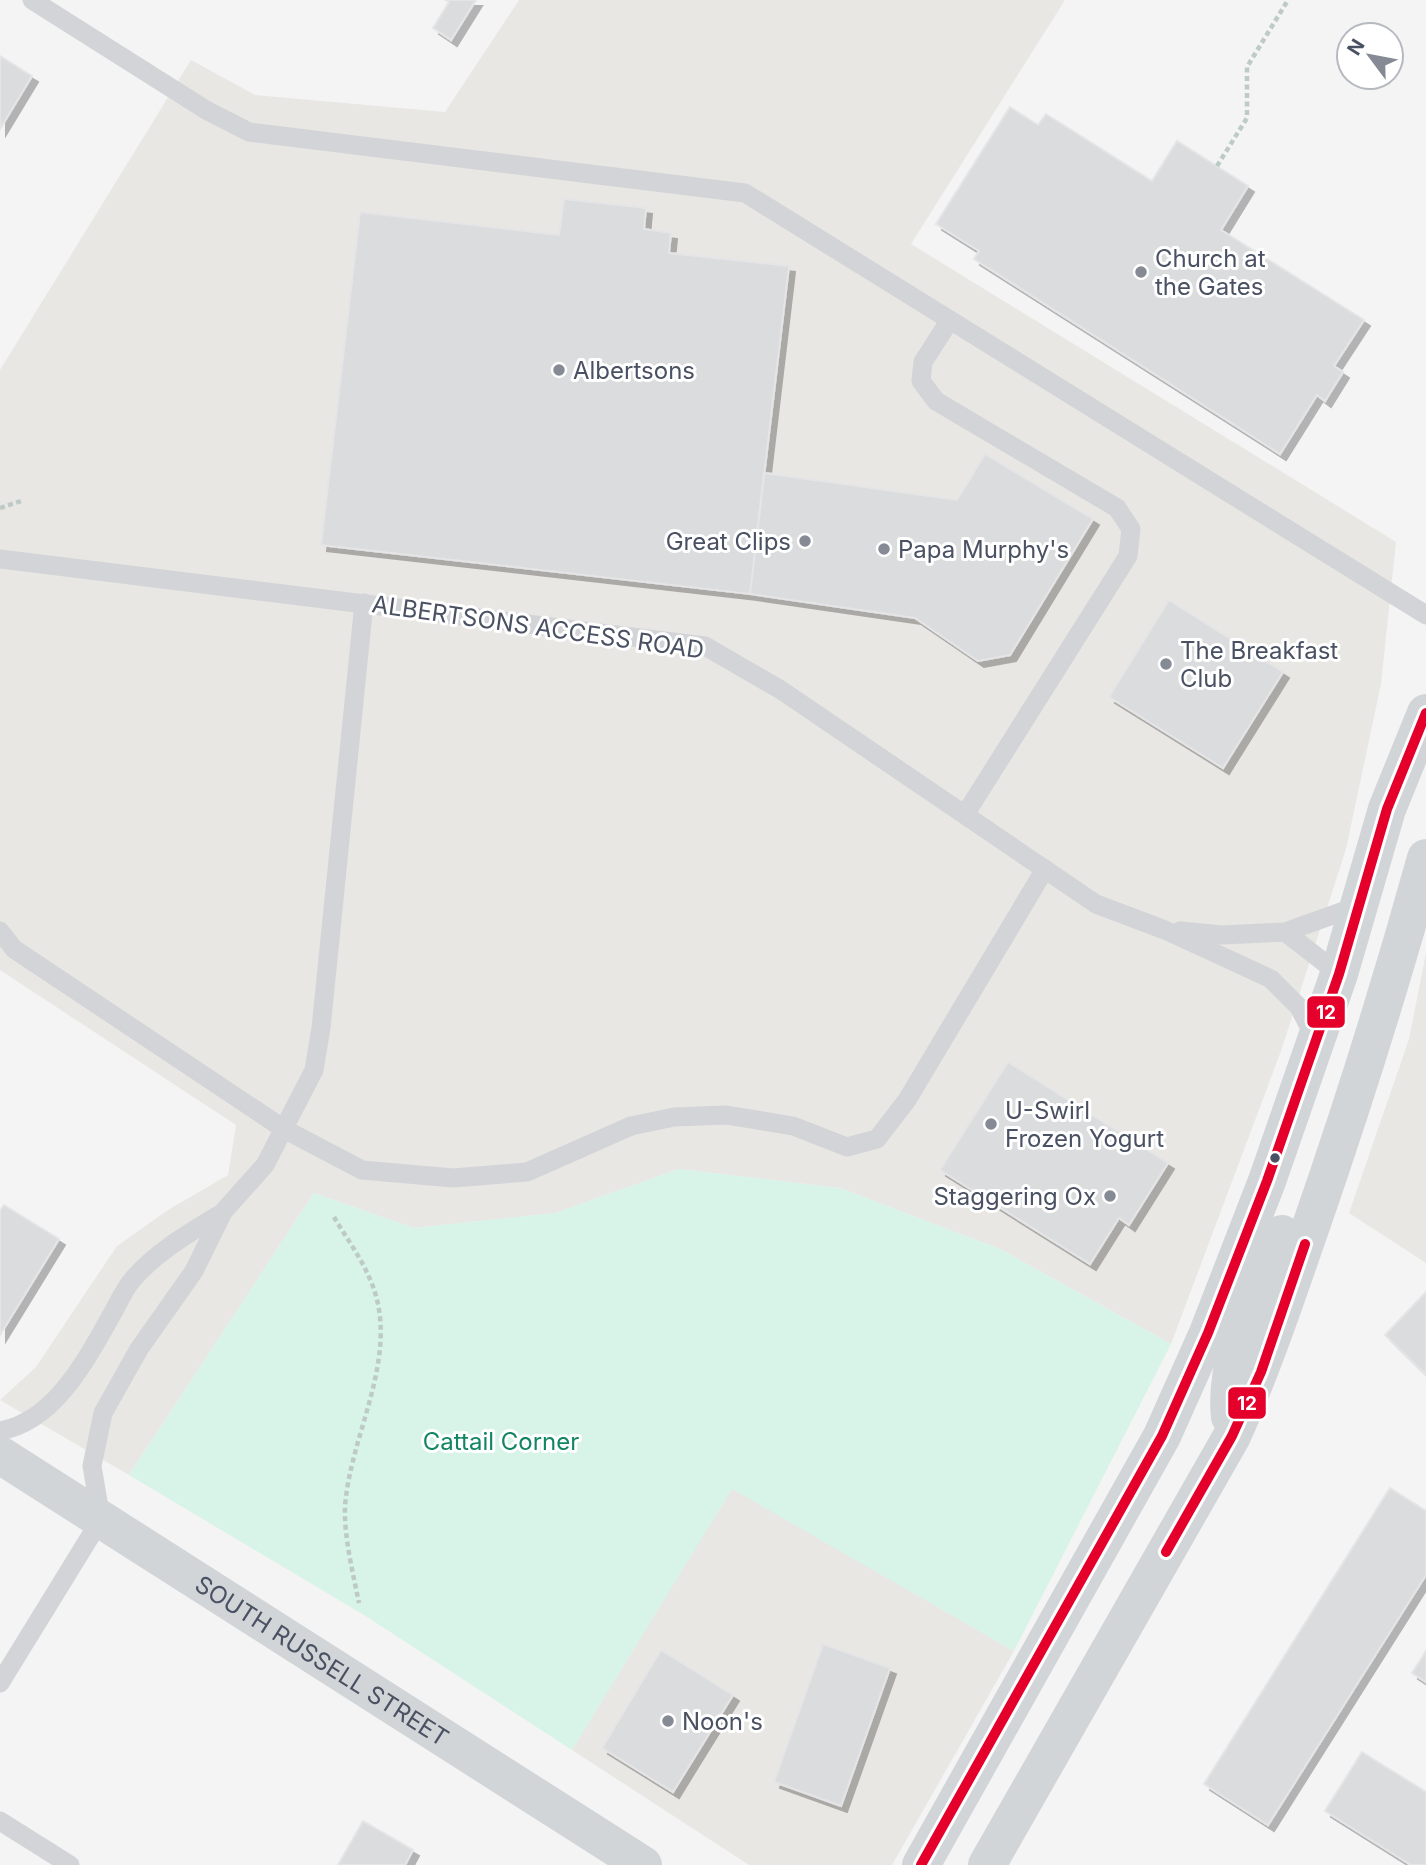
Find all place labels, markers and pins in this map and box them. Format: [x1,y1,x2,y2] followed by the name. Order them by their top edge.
[1155,244,1266,301] place label: Church at the Gates
[1133,264,1149,280] marker: Church at the Gates
[573,356,695,385] place label: Albertsons
[551,362,567,378] marker: Albertsons
[666,527,791,556] place label: Great Clips
[797,533,813,549] marker: Great Clips
[898,535,1069,564] place label: Papa Murphy's
[876,541,892,557] marker: Papa Murphy's
[1180,636,1338,693] place label: The Breakfast Club
[1158,656,1174,672] marker: The Breakfast Club
[1005,1096,1164,1153] place label: U-Swirl Frozen Yogurt
[983,1116,999,1132] marker: U-Swirl Frozen Yogurt
[1268,1151,1282,1165] unlabelled marker
[933,1182,1096,1211] place label: Staggering Ox
[1102,1188,1118,1204] marker: Staggering Ox
[682,1707,763,1736] place label: Noon's
[660,1713,676,1729] marker: Noon's

